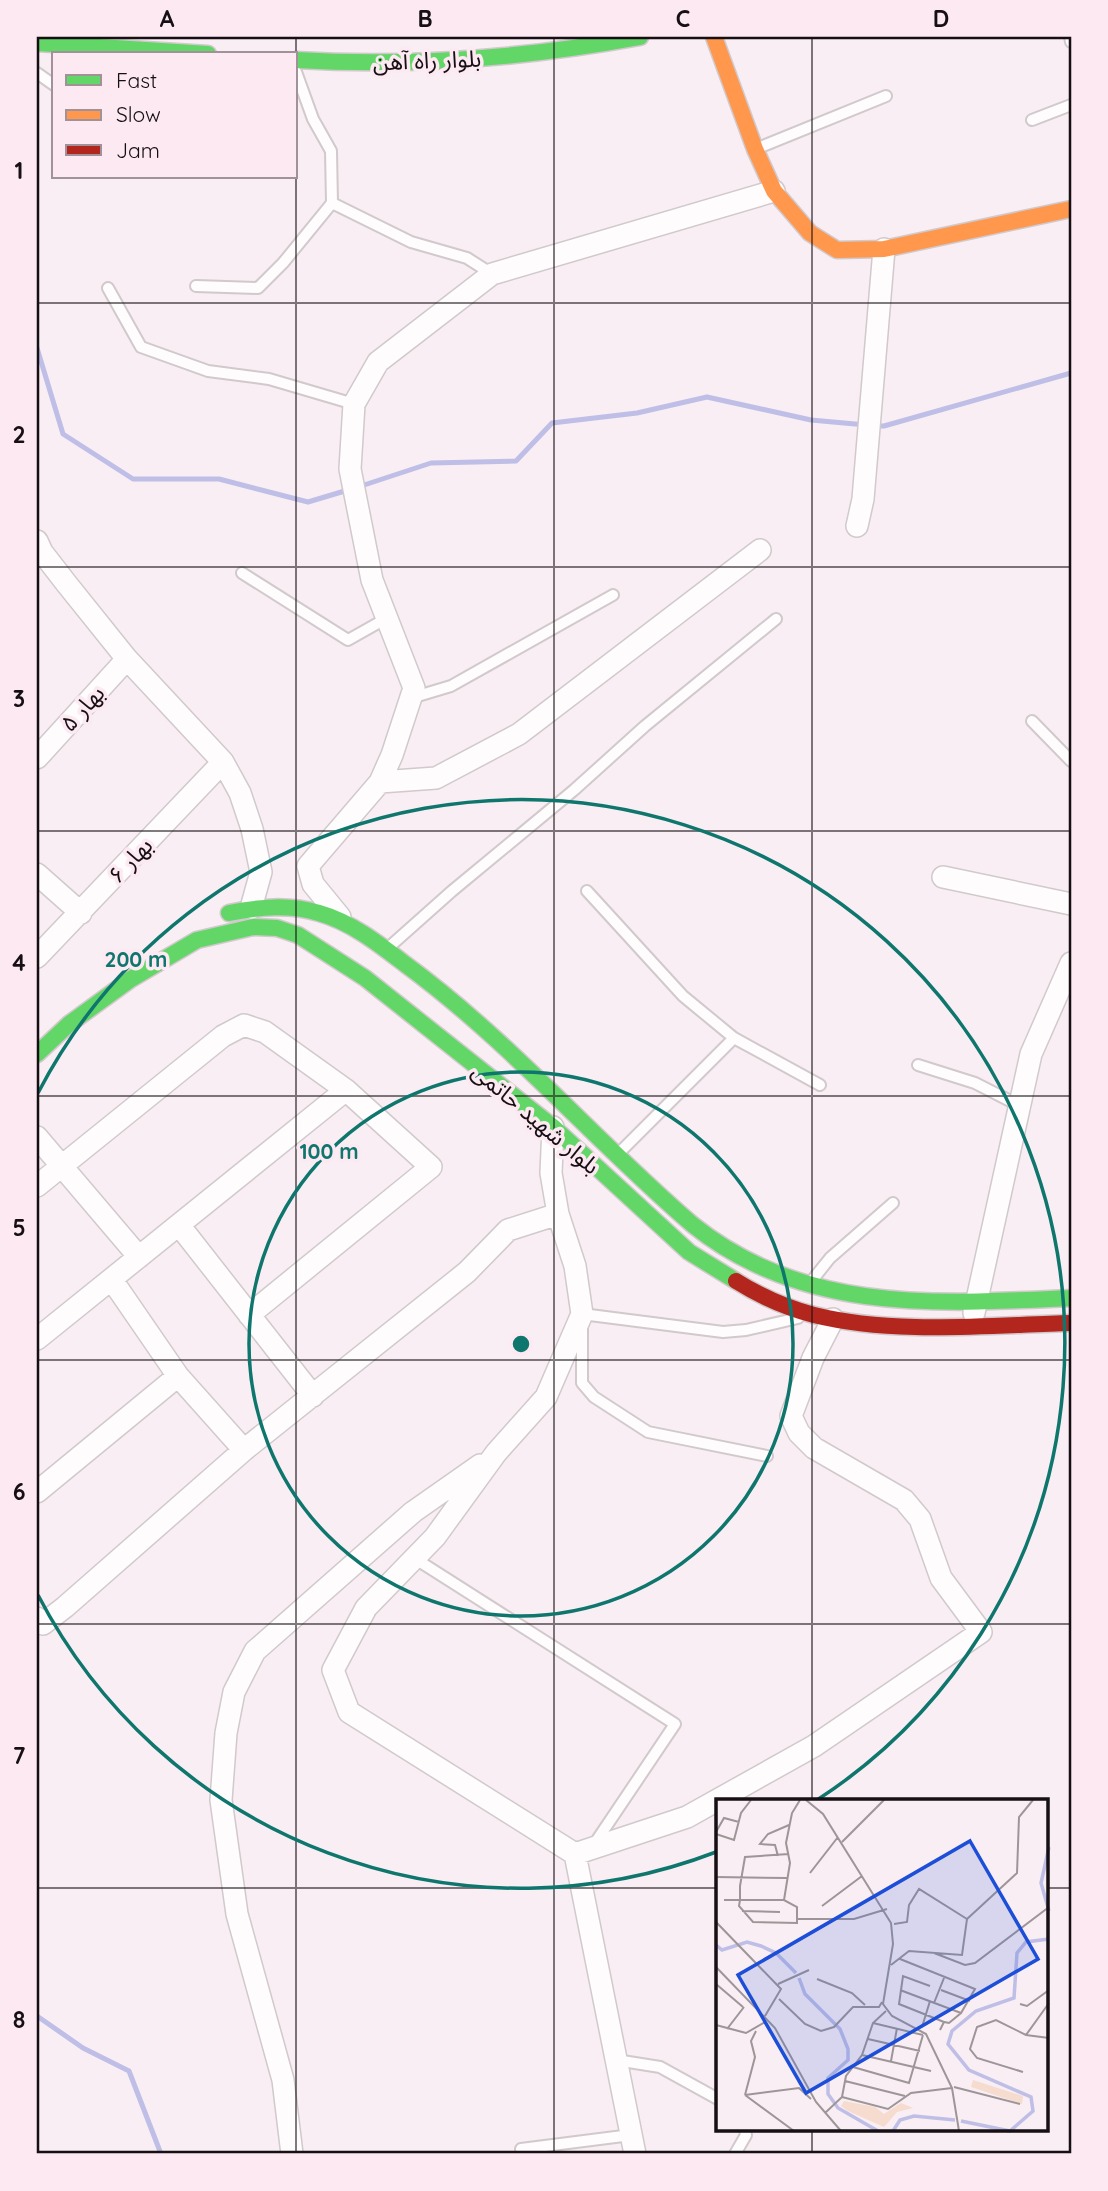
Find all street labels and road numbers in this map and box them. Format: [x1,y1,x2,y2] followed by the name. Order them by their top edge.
[372,44,482,76] street label: بلوار راه آهن
[54,679,110,737] street label: بهار ۵
[102,831,158,889] street label: بهار ۶
[466,1056,606,1180] street label: بلوار شهید حاتمی

